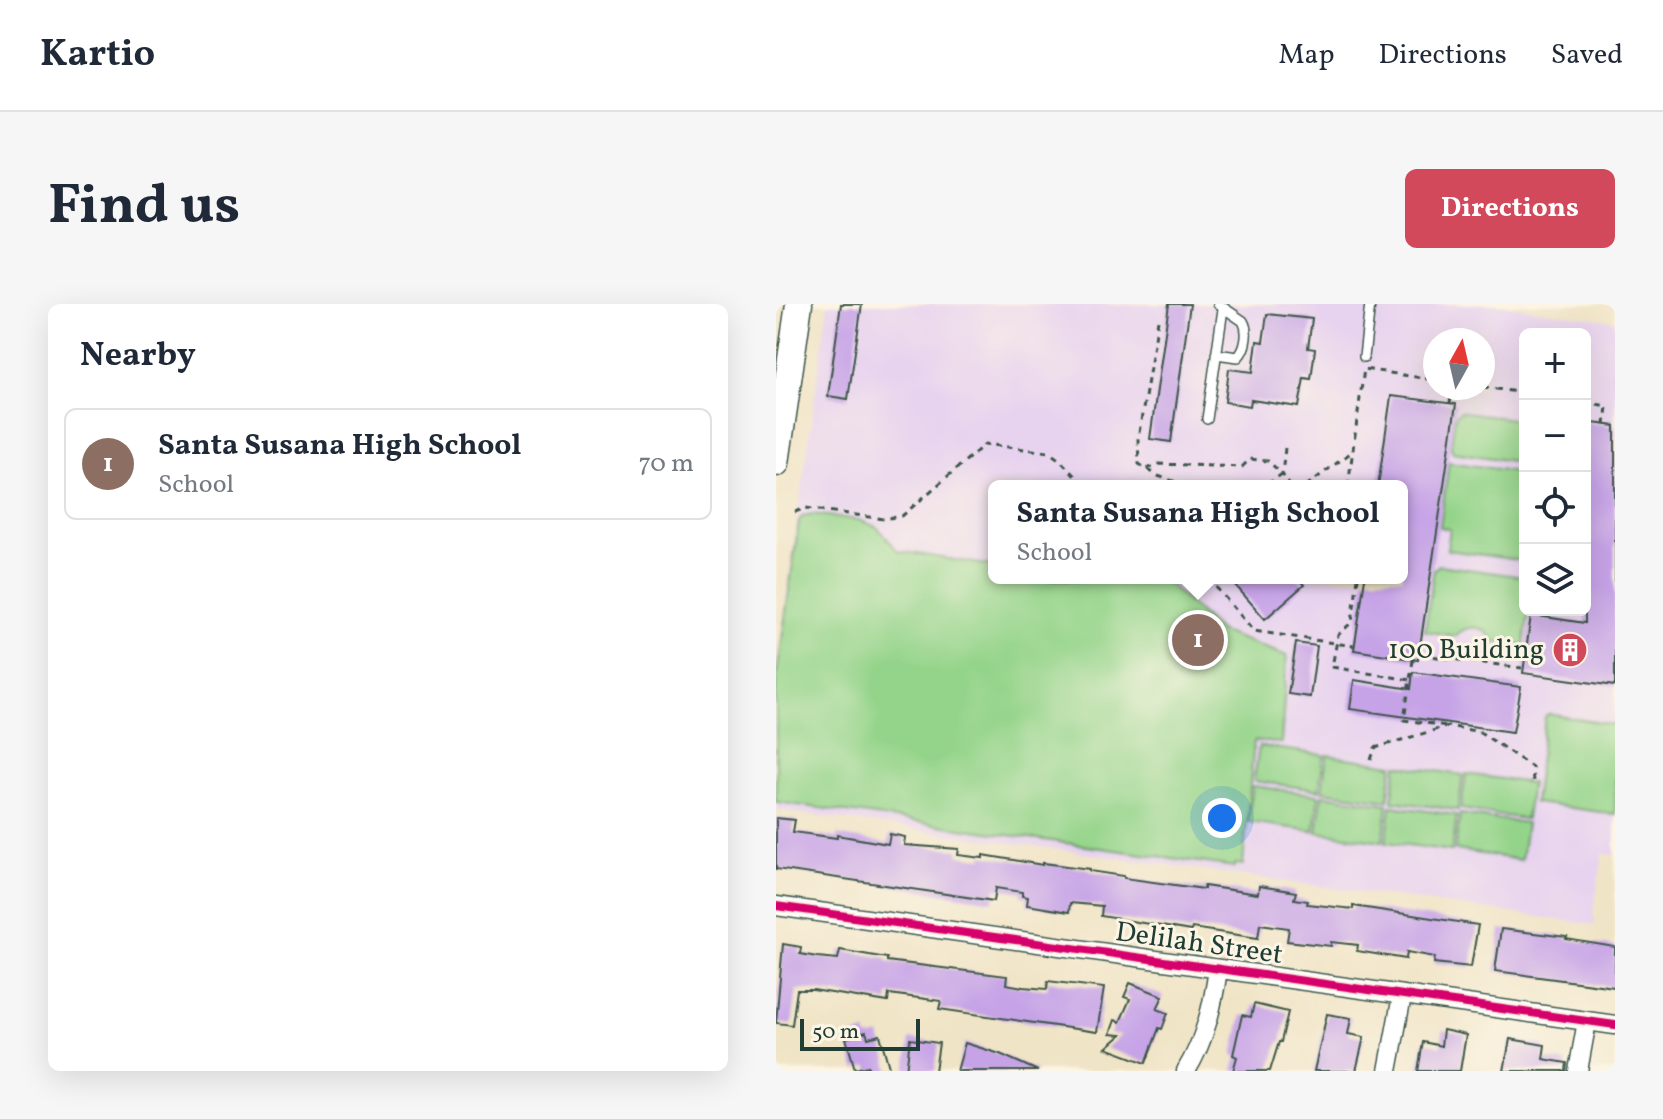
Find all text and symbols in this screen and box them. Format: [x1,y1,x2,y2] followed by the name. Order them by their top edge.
[40,29,155,82] text: Kartio
[1279,36,1335,75] text: Map
[1379,36,1507,75] text: Directions
[1551,36,1623,75] text: Saved
[48,169,240,247] text: Find us
[1405,169,1615,248] button: Directions
[1423,328,1495,400] north arrow
[1519,328,1591,616] map controls
[1519,328,1591,400] button: +
[80,333,196,380] text: Nearby
[1519,400,1591,472] button: −
[158,425,522,467] text: Santa Susana High School
[103,446,113,482] text: 1
[639,446,694,482] text: 70 m
[158,467,234,503] text: School
[1519,472,1591,544] button: locate
[988,480,1408,584] popup
[1016,493,1380,535] text: Santa Susana High School
[1016,535,1092,571] text: School
[1519,544,1591,616] button: layers
[1172,610,1224,670] pin: 1
[1388,631,1544,670] place label: 100 Building
[1551,631,1589,669] building icon: 100 Building
[1202,798,1242,838] your location
[1113,913,1285,975] street label: Delilah Street
[800,1015,920,1051] scale bar
[812,1017,859,1048] text: 50 m

